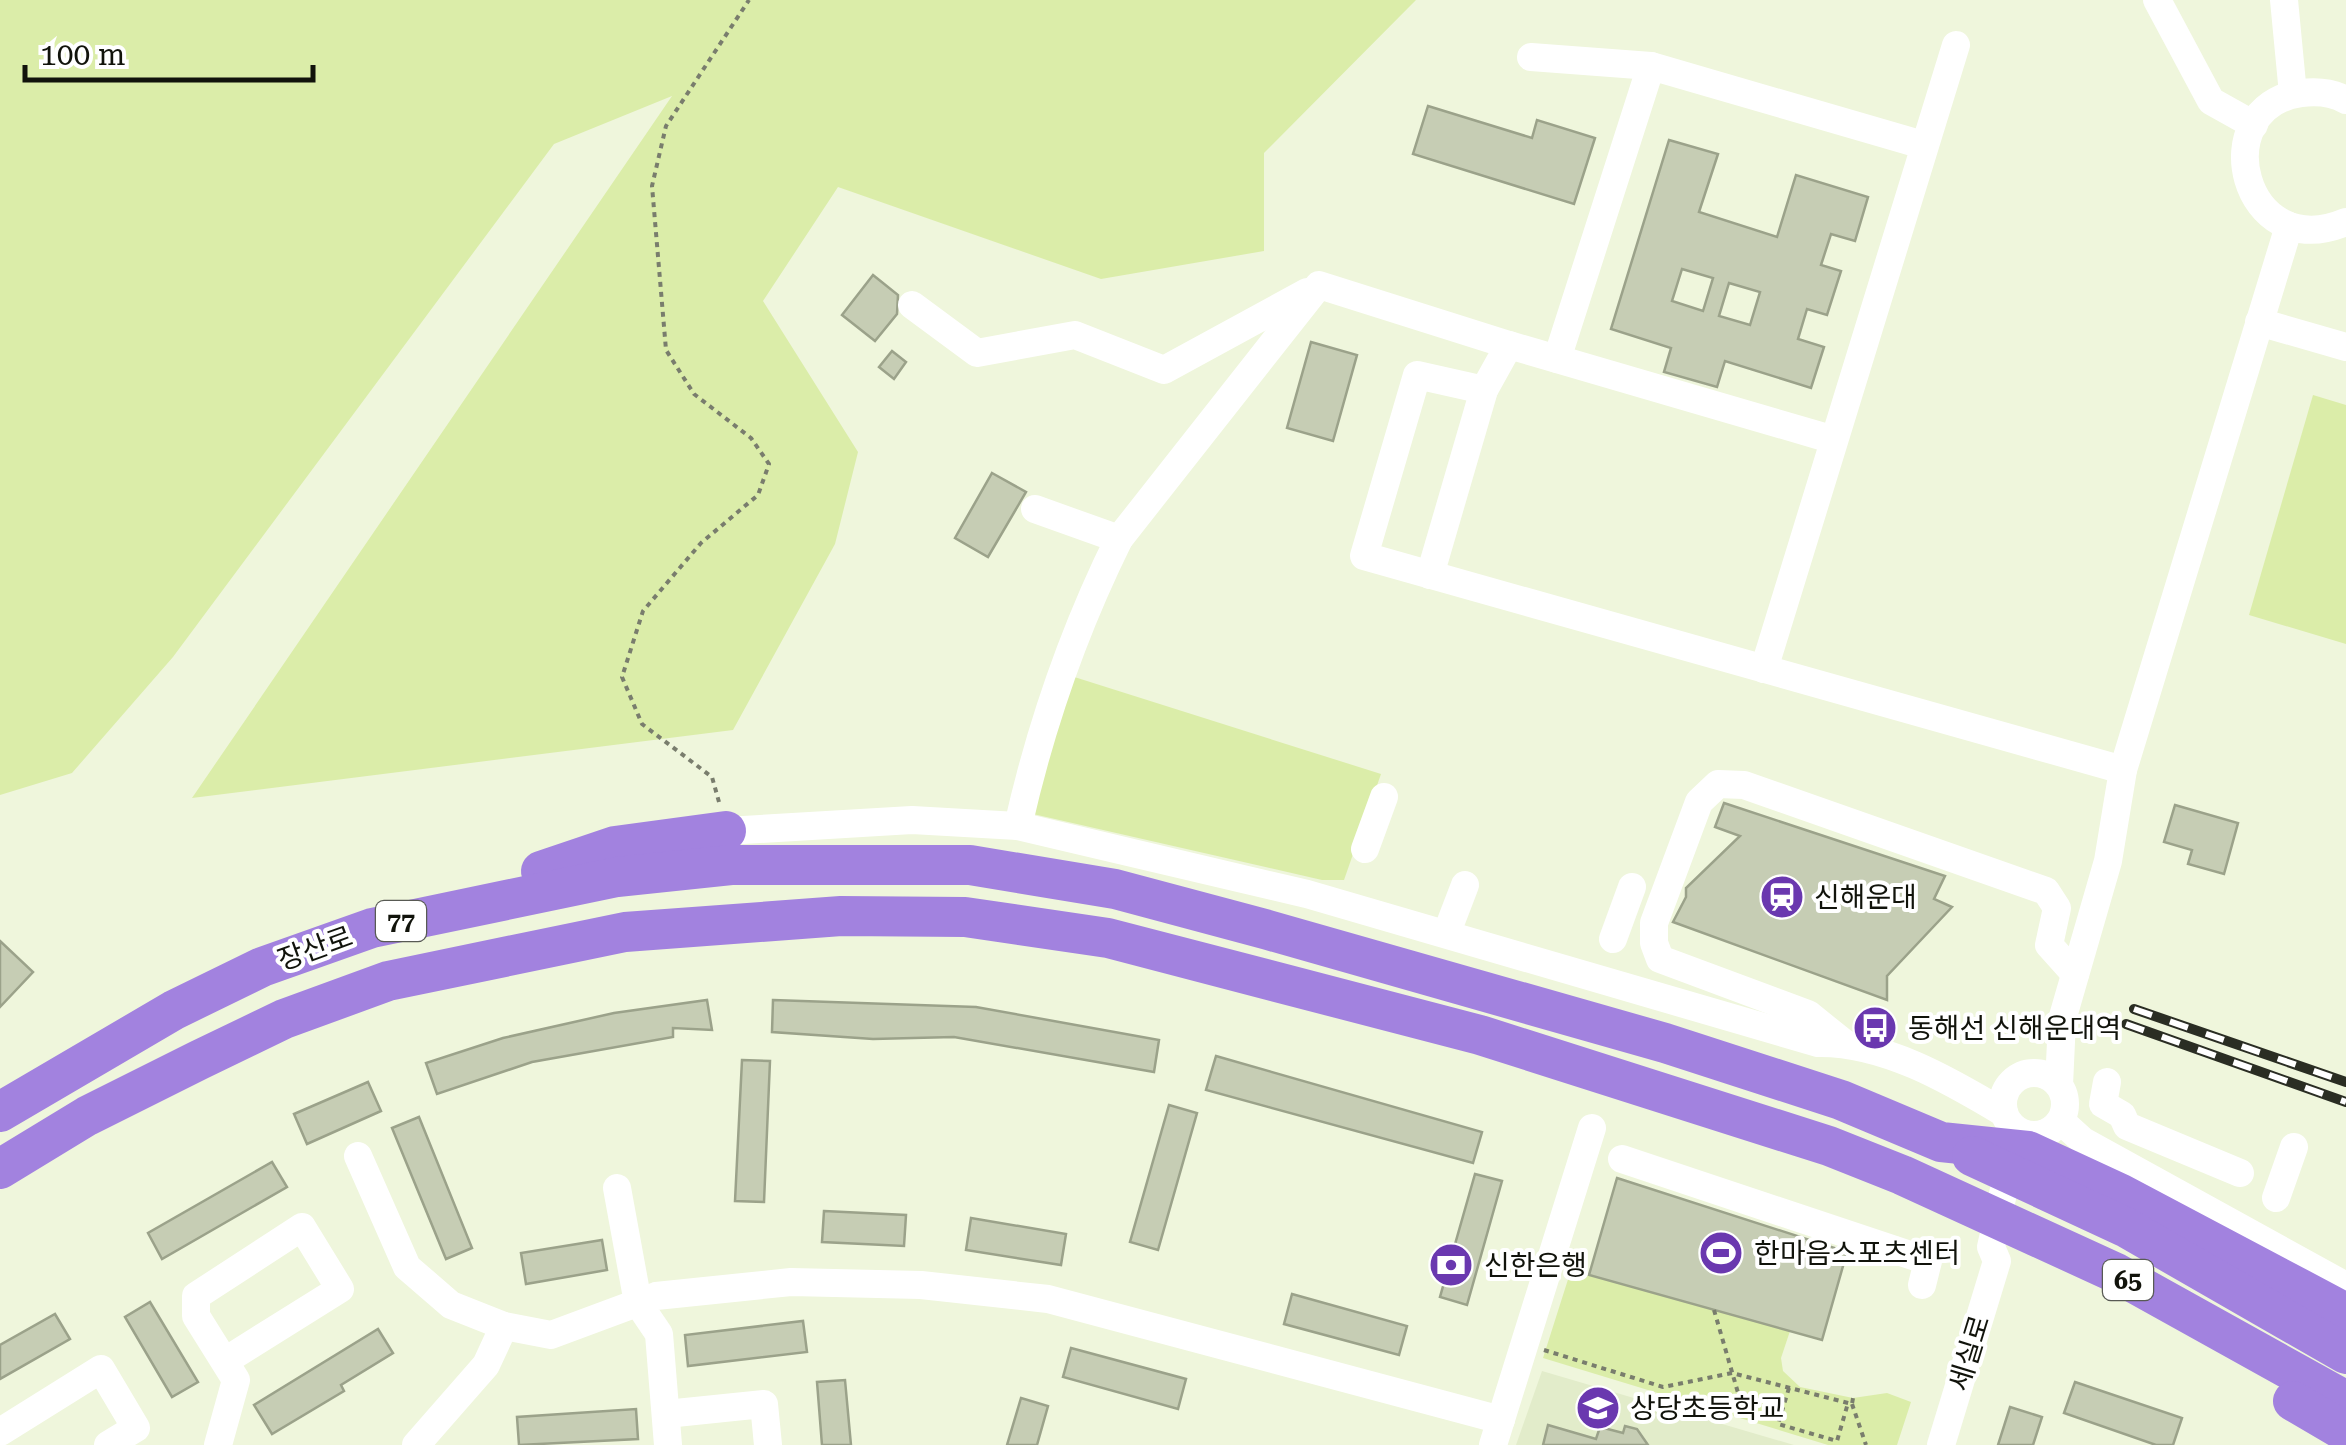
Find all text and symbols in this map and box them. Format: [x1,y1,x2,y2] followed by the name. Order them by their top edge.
[25,20,312,82] scale bar
[40,37,125,72] text: 100 m
[1759,874,1805,920] station icon: 신해운대
[1814,881,1917,914] place label: 신해운대
[376,901,426,941] road number: 77
[273,920,357,977] street label: 장산로
[1852,1005,1898,1051] bus stop icon: 동해선 신해운대역
[1908,1012,2121,1045] place label: 동해선 신해운대역
[1698,1230,1744,1276] sports icon: 한마음스포츠센터
[1754,1237,1960,1270] place label: 한마음스포츠센터
[1428,1242,1474,1288] bank icon: 신한은행
[1484,1249,1587,1282] place label: 신한은행
[2103,1260,2153,1300] road number: 65
[1942,1311,1997,1395] street label: 세실로
[1575,1385,1621,1431] school or university icon: 상당초등학교
[1630,1392,1785,1425] place label: 상당초등학교

